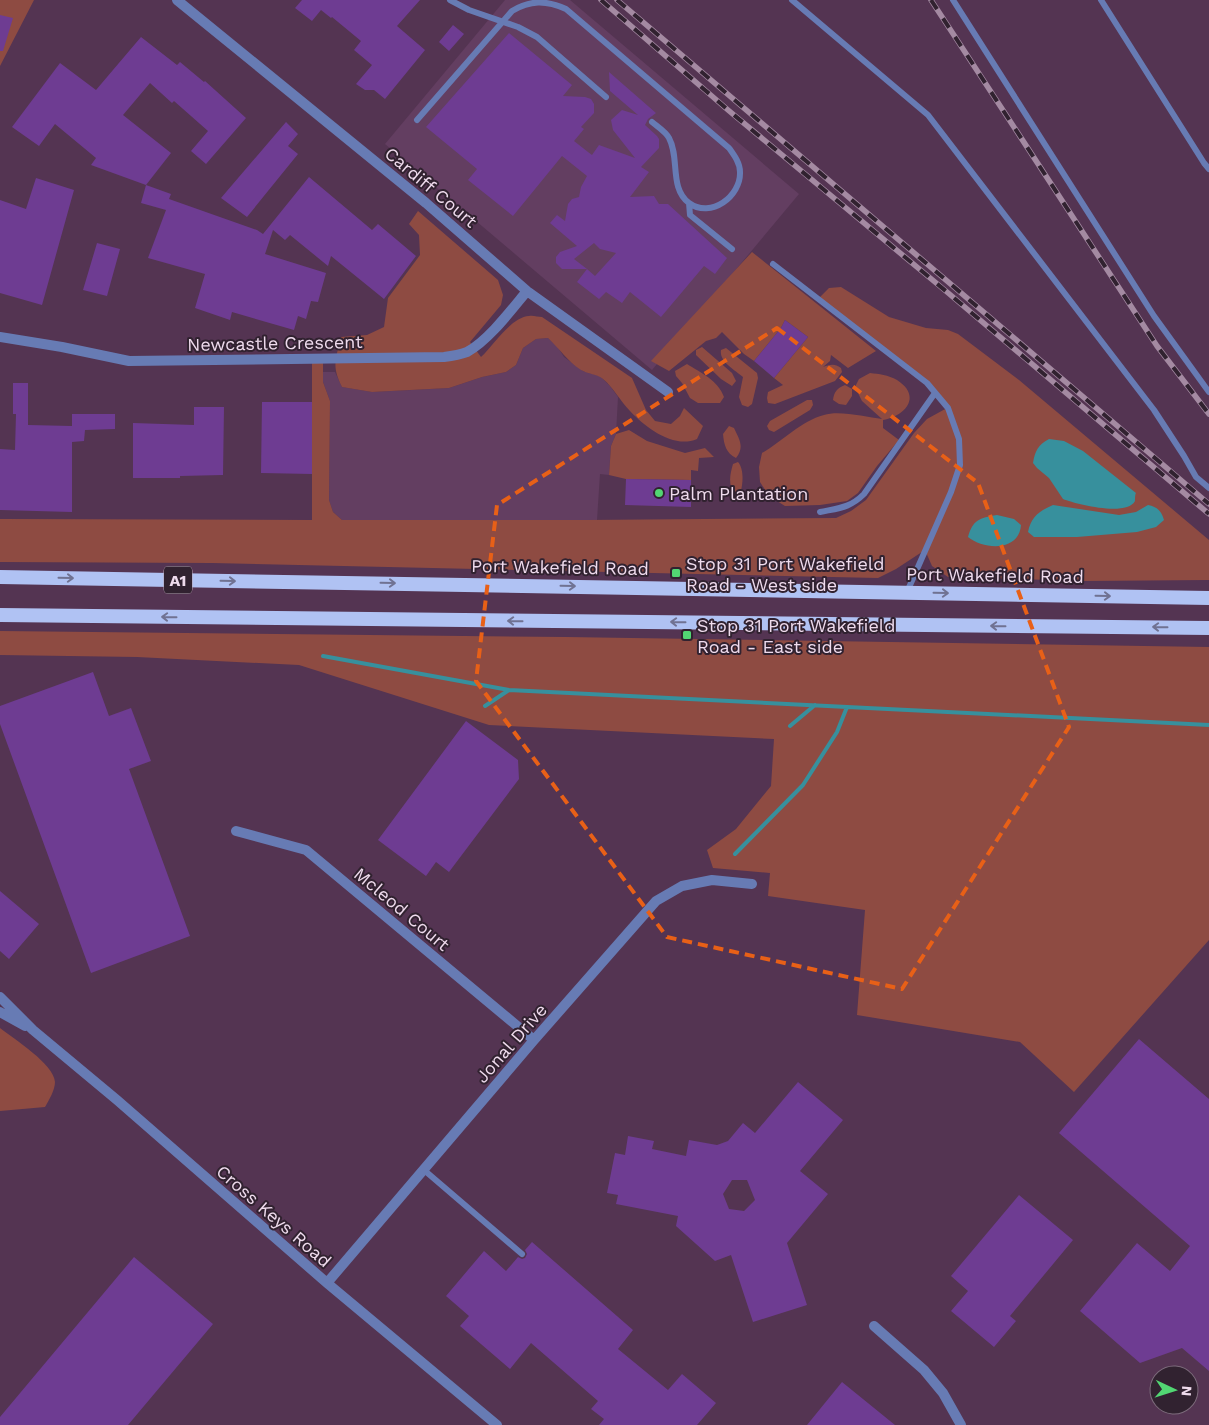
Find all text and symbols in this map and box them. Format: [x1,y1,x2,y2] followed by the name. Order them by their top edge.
[381,142,482,232] street label: Cardiff Court
[187,331,363,355] street label: Newcastle Crescent
[669,483,808,504] place label: Palm Plantation
[653,487,665,499] marker: Palm Plantation
[686,553,885,595] place label: Stop 31 Port Wakefield Road - West side
[471,555,649,579] street label: Port Wakefield Road
[906,563,1084,587] street label: Port Wakefield Road
[164,566,192,594] road number: A1
[670,567,682,579] marker: Stop 31 Port Wakefield Road - West side
[58,573,74,583] one-way arrow
[220,576,236,586] one-way arrow
[380,578,396,588] one-way arrow
[560,581,576,591] one-way arrow
[932,588,948,598] one-way arrow
[1094,591,1111,601] one-way arrow
[161,612,178,622] one-way arrow
[697,615,896,657] place label: Stop 31 Port Wakefield Road - East side
[508,616,524,625] one-way arrow
[670,617,686,627] one-way arrow
[990,621,1006,631] one-way arrow
[1153,622,1169,632] one-way arrow
[681,629,693,641] marker: Stop 31 Port Wakefield Road - East side
[350,863,454,955] street label: Mcleod Court
[471,999,551,1087] street label: Jonal Drive
[212,1161,336,1271] street label: Cross Keys Road
[1149,1365,1199,1415] north arrow
[1179,1385,1195,1397] text: N

